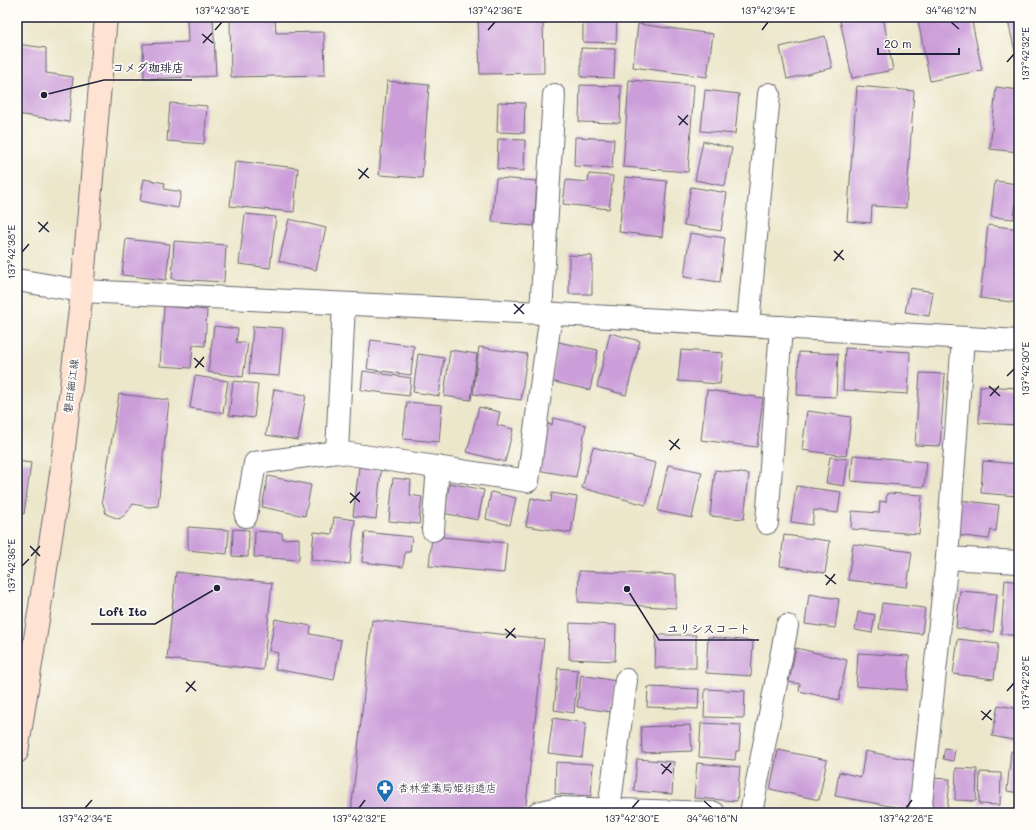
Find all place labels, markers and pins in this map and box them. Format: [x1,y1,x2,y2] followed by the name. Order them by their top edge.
[104,56,192,80] callout: コメダ珈琲店
[91,600,155,624] callout: Loft Ito
[659,616,759,640] callout: ユリシスコート
[375,778,395,803] pharmacy icon: 杏林堂薬局姫街道店
[398,780,497,795] place label: 杏林堂薬局姫街道店

